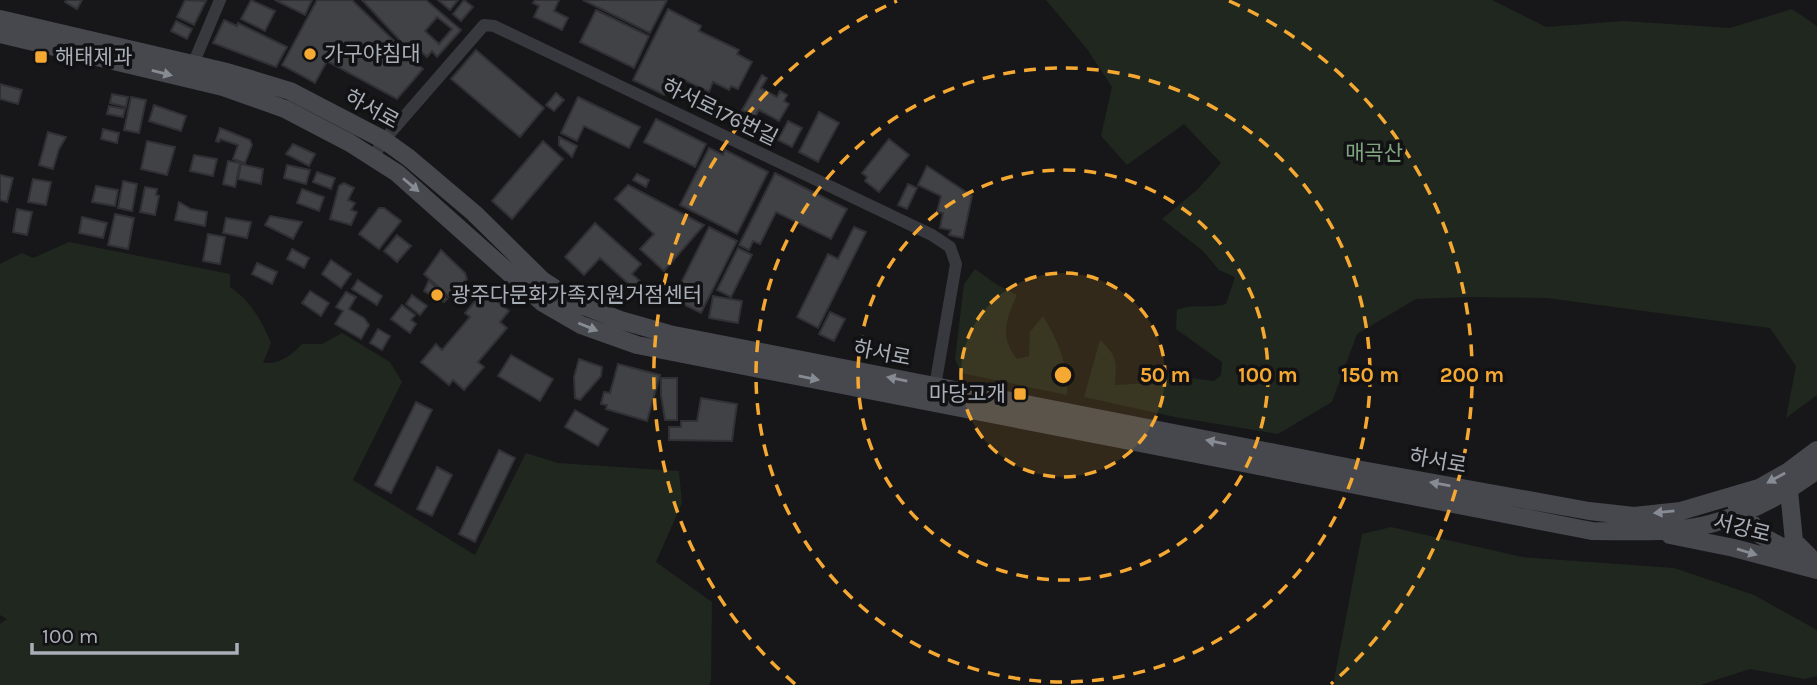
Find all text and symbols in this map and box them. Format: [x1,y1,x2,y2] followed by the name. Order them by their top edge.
[324,42,421,66] place label: 가구야침대
[55,45,132,69] place label: 해태제과
[302,46,318,62] marker: 가구야침대
[33,49,49,65] marker: 해태제과
[151,68,173,79] one-way arrow
[658,74,782,150] street label: 하서로176번길
[341,84,403,134] street label: 하서로
[1345,141,1403,165] park label: 매곡산
[402,177,420,193] one-way arrow
[451,283,702,307] place label: 광주다문화가족지원거점센터
[429,287,445,303] marker: 광주다문화가족지원거점센터
[577,321,598,332] one-way arrow
[851,336,913,370] street label: 하서로
[1051,363,1075,387] centre of rings
[1140,363,1190,387] text: 50 m
[1238,363,1298,387] text: 100 m
[1341,363,1399,387] text: 150 m
[1440,363,1504,387] text: 200 m
[798,373,820,384] one-way arrow
[886,374,908,385] one-way arrow
[929,382,1006,406] place label: 마당고개
[1012,386,1028,402] marker: 마당고개
[1205,436,1227,447] one-way arrow
[1407,444,1469,478] street label: 하서로
[1767,472,1786,484] one-way arrow
[1429,478,1451,489] one-way arrow
[1653,507,1675,518] one-way arrow
[1711,509,1773,547] street label: 서강로
[1736,547,1757,557] one-way arrow
[32,612,236,656] scale bar
[42,624,99,648] text: 100 m

